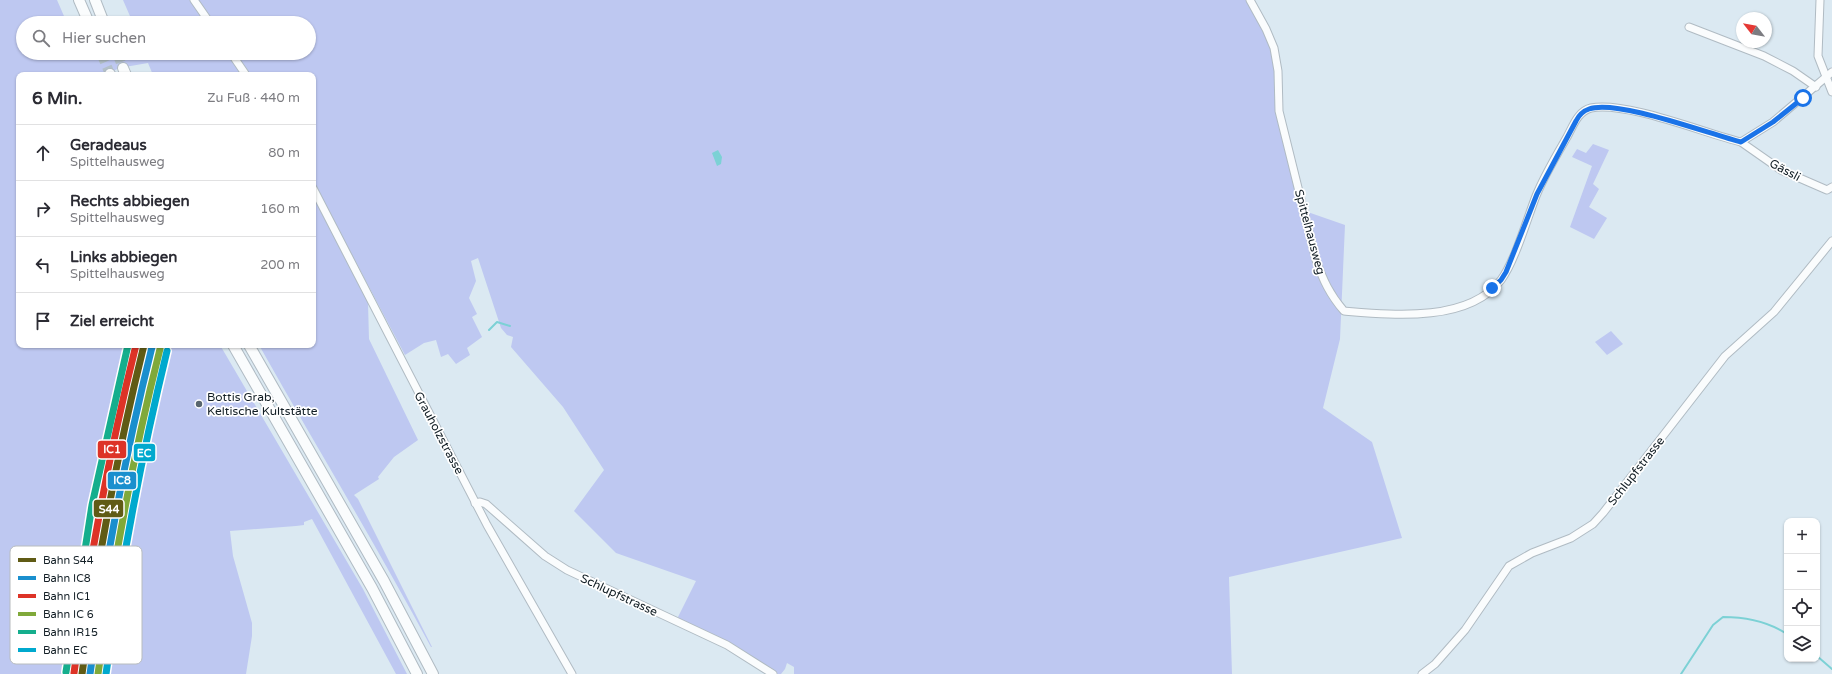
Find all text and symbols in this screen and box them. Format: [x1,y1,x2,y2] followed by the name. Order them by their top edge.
[1736,12,1772,48] north arrow
[16,16,316,60] search box
[30,27,52,49] icon: search
[62,29,146,47] text: Hier suchen
[32,88,82,109] text: 6 Min.
[1794,89,1812,107] route start
[207,90,300,106] text: Zu Fuß · 440 m
[70,136,147,154] text: Geradeaus
[32,142,54,164] icon: ahead
[268,145,300,161] text: 80 m
[70,154,165,170] text: Spittelhausweg
[1767,156,1803,184] street label: Gässli
[1292,188,1328,276] street label: Spittelhausweg
[70,192,190,210] text: Rechts abbiegen
[32,198,54,220] icon: right
[260,201,300,217] text: 160 m
[70,210,165,226] text: Spittelhausweg
[70,248,177,266] text: Links abbiegen
[32,254,54,276] icon: left
[260,257,300,273] text: 200 m
[70,266,165,282] text: Spittelhausweg
[1483,279,1501,297] route end
[32,310,54,332] icon: arrive
[70,312,154,330] text: Ziel erreicht
[411,389,467,477] street label: Grauholzstrasse
[207,390,318,418] place label: Bottis Grab, Keltische Kultstätte
[194,399,204,409] marker: Bottis Grab, Keltische Kultstätte
[1605,434,1667,508] street label: Schlupfstrasse
[97,440,127,459] line badge: IC1
[103,443,121,456] text: IC1
[133,443,156,462] line badge: EC
[137,447,152,460] text: EC
[107,471,137,490] line badge: IC8
[113,474,131,487] text: IC8
[93,499,124,518] line badge: S44
[99,503,119,516] text: S44
[1784,518,1820,662] map controls
[1784,518,1820,554] button: +
[10,546,142,664] legend
[43,554,94,567] text: Bahn S44
[1784,554,1820,590] button: −
[578,571,660,619] street label: Schlupfstrasse
[43,572,91,585] text: Bahn IC8
[43,590,91,603] text: Bahn IC1
[1784,590,1820,626] button: locate
[43,608,94,621] text: Bahn IC 6
[43,626,98,639] text: Bahn IR15
[1784,626,1820,662] button: layers
[43,644,88,657] text: Bahn EC

